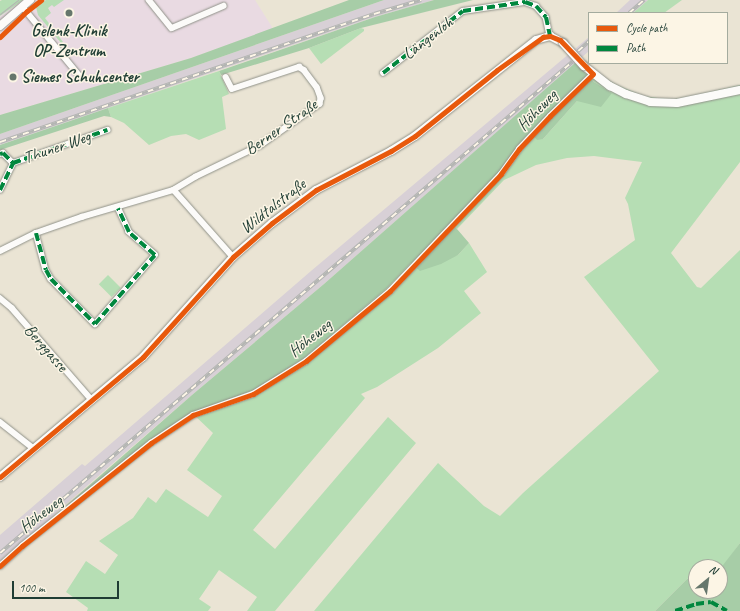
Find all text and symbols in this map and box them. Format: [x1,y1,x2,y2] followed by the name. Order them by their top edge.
[63,7,75,19] marker: Gelenk-Klinik OP-Zentrum
[399,12,457,64] street label: Längenloh
[588,12,728,64] legend
[626,20,668,36] text: Cycle path
[31,21,107,61] place label: Gelenk-Klinik OP-Zentrum
[626,40,646,56] text: Path
[21,67,138,87] place label: Siemes Schuhcenter
[8,72,18,82] marker: Siemes Schuhcenter
[513,85,561,135] street label: Höheweg
[241,95,321,159] street label: Berner Straße
[21,126,93,168] street label: Thuner Weg
[236,174,310,238] street label: Wildtalstraße
[284,315,336,361] street label: Höheweg
[20,320,72,376] street label: Berggasse
[15,491,67,537] street label: Höheweg
[688,559,728,599] north arrow
[707,562,720,577] text: N
[14,573,121,599] scale bar
[19,580,45,596] text: 100 m

